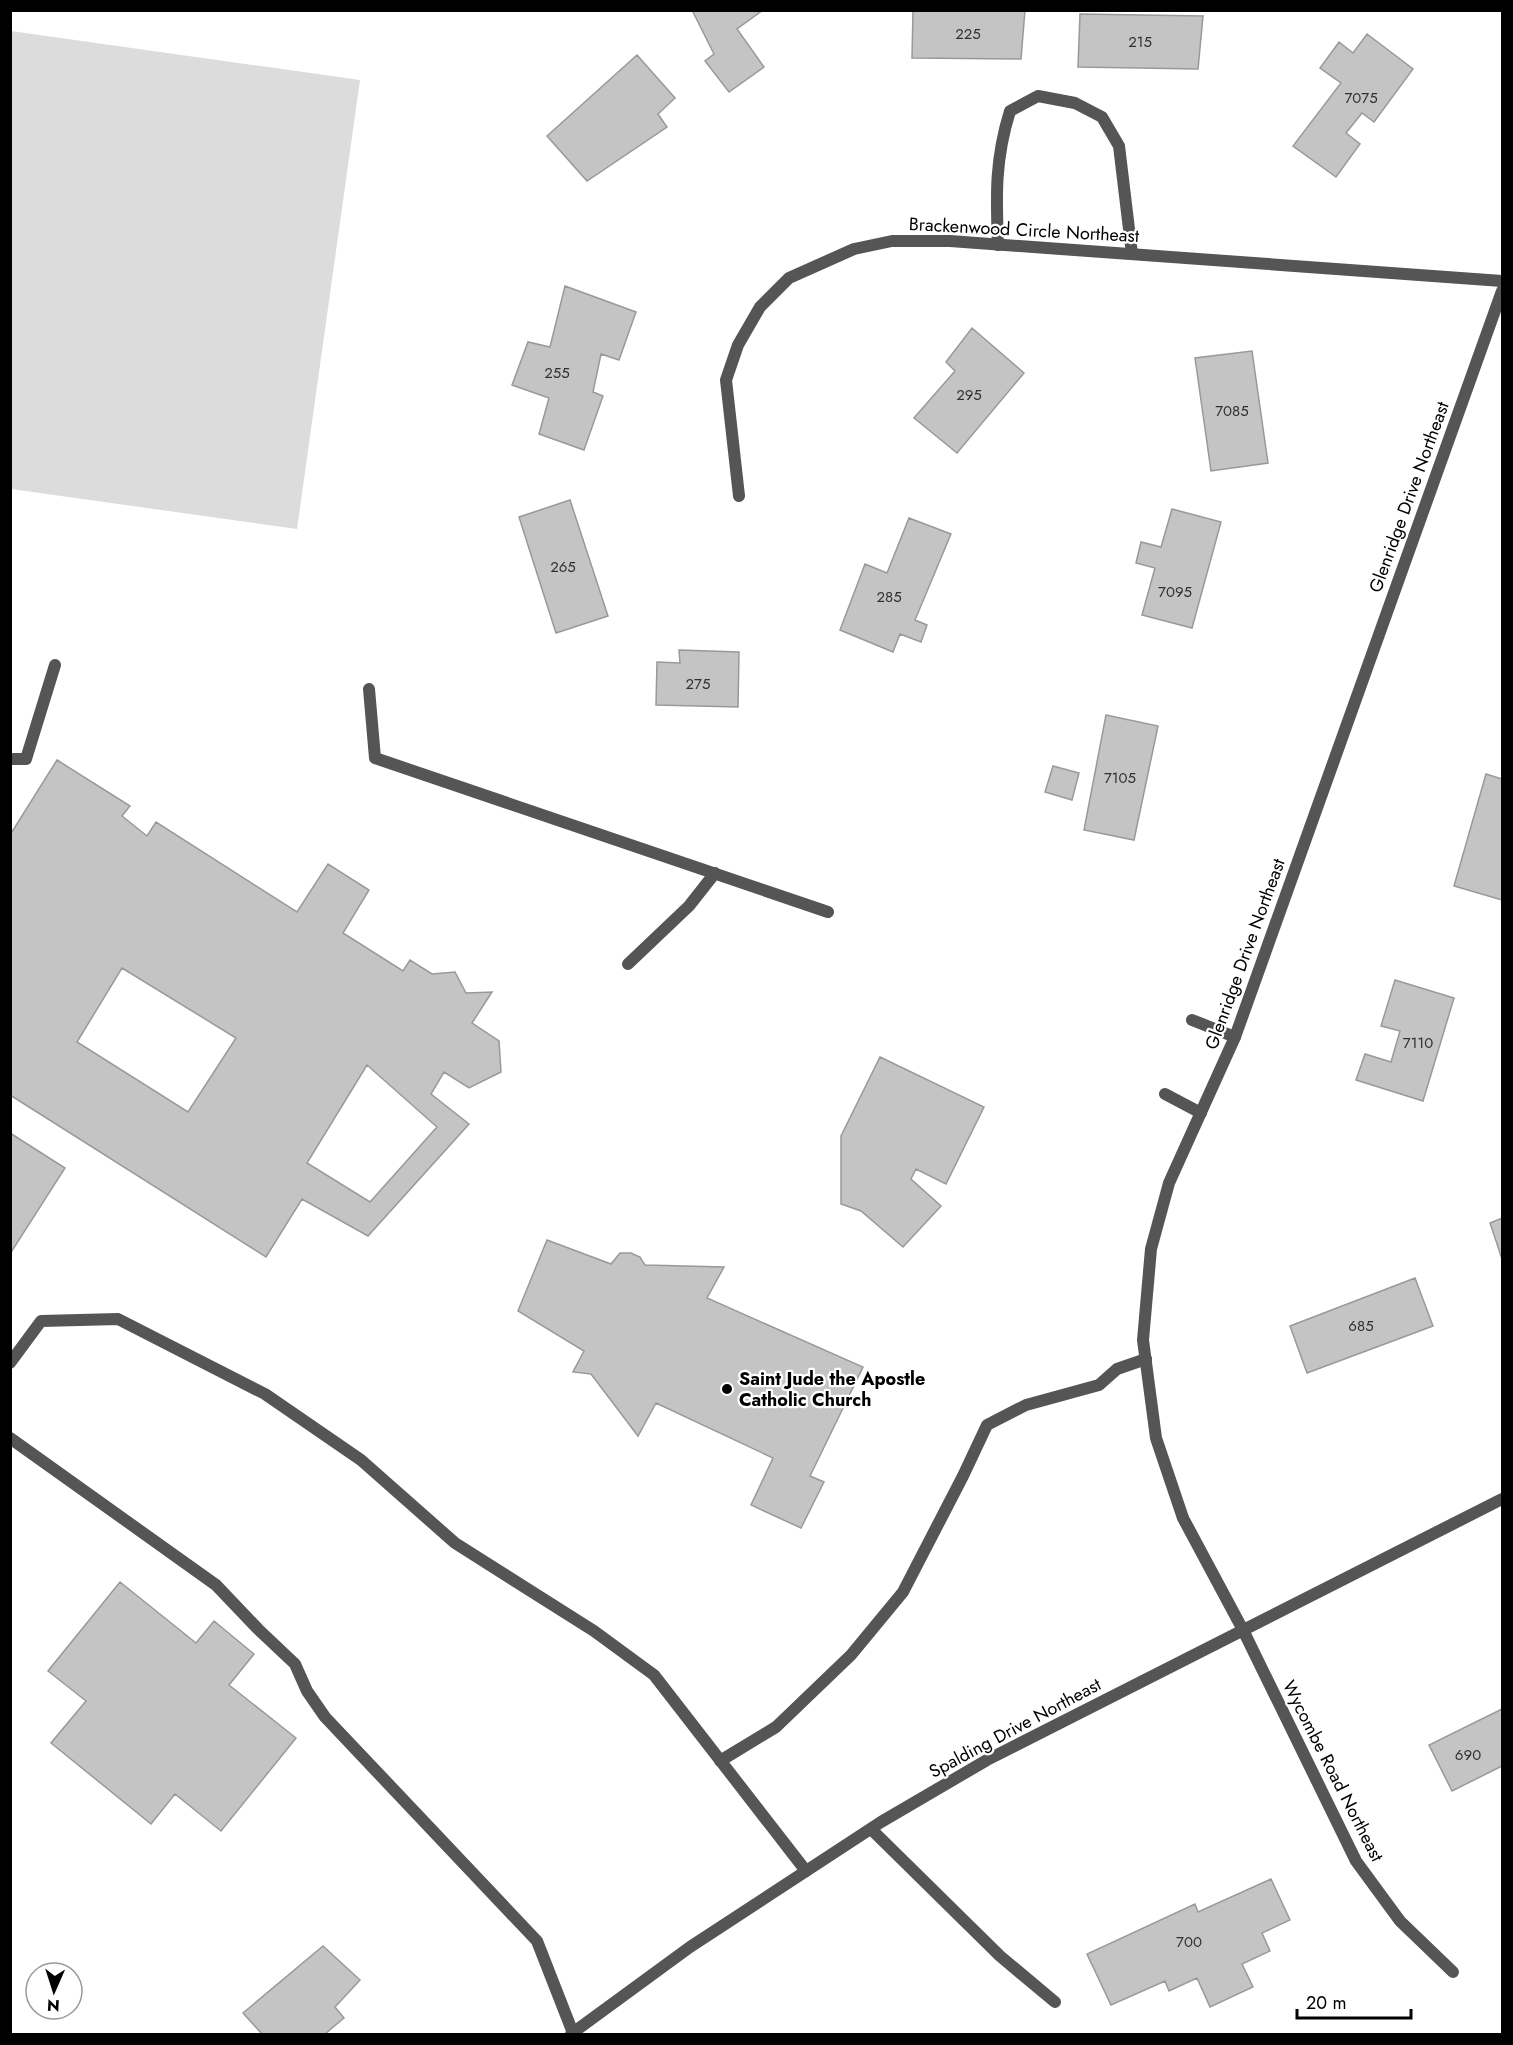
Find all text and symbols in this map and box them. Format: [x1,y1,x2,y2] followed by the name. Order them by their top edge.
[955,23,981,45] house number: 225
[1128,31,1152,53] house number: 215
[1344,87,1378,109] house number: 7075
[908,211,1140,249] street label: Brackenwood Circle Northeast
[544,362,570,384] house number: 255
[956,384,982,406] house number: 295
[1362,397,1456,596] street label: Glenridge Drive Northeast
[1215,400,1249,422] house number: 7085
[550,556,576,578] house number: 265
[1158,581,1192,603] house number: 7095
[876,586,902,608] house number: 285
[686,673,710,695] house number: 275
[1104,767,1136,789] house number: 7105
[1198,854,1292,1053] street label: Glenridge Drive Northeast
[1403,1032,1433,1054] house number: 7110
[1348,1315,1374,1337] house number: 685
[739,1366,925,1413] place label: Saint Jude the Apostle Catholic Church
[720,1382,734,1396] marker: Saint Jude the Apostle Catholic Church
[924,1671,1106,1784] street label: Spalding Drive Northeast
[1276,1676,1390,1867] street label: Wycombe Road Northeast
[1455,1744,1481,1766] house number: 690
[1176,1931,1202,1953] house number: 700
[24,1961,84,2021] north arrow
[1297,1982,1411,2020] scale bar
[1306,1990,1346,2016] text: 20 m
[46,1994,60,2017] text: N

